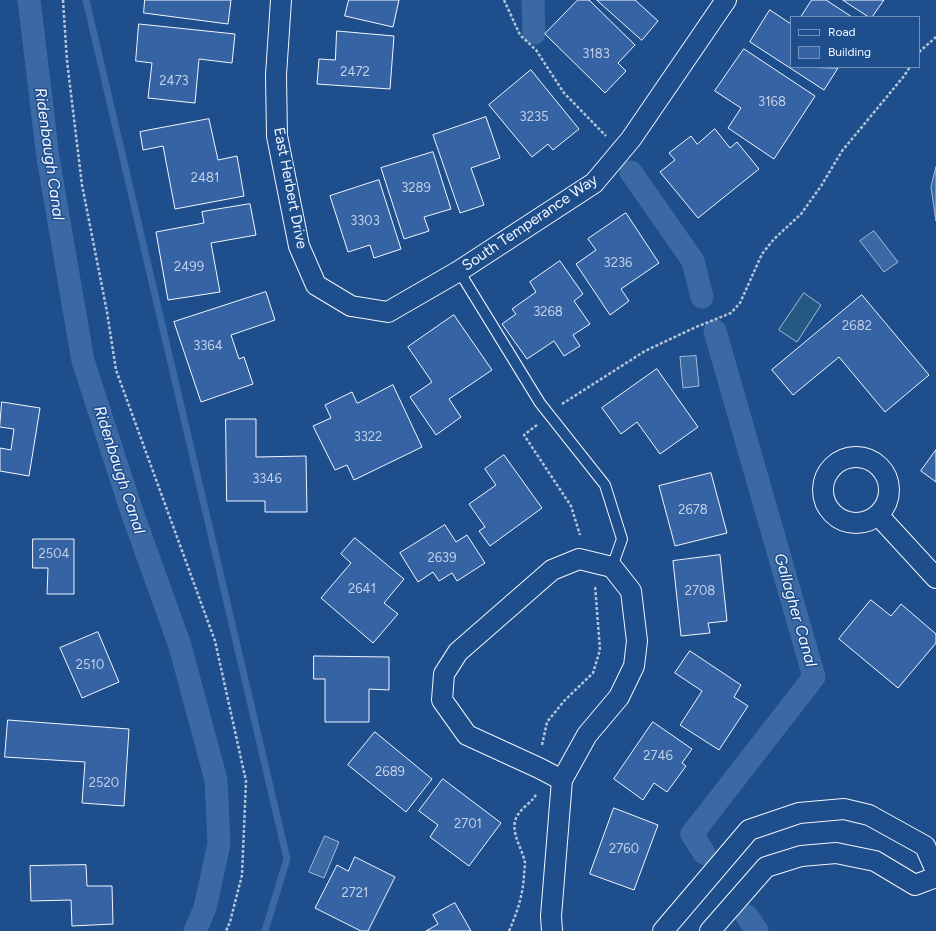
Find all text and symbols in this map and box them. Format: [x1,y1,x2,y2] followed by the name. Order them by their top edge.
[790,16,920,68] legend
[828,25,856,39] text: Road
[828,45,871,59] text: Building
[582,46,610,62] house number: 3183
[340,64,370,80] house number: 2472
[159,73,189,89] house number: 2473
[30,87,68,221] water label: Ridenbaugh Canal
[758,94,786,110] house number: 3168
[520,109,548,125] house number: 3235
[269,126,311,250] street label: East Herbert Drive
[191,170,219,186] house number: 2481
[459,171,601,275] street label: South Temperance Way
[401,180,431,196] house number: 3289
[350,213,380,229] house number: 3303
[604,255,632,271] house number: 3236
[174,259,204,275] house number: 2499
[533,304,563,320] house number: 3268
[842,318,872,334] house number: 2682
[193,338,223,354] house number: 3364
[89,403,149,537] water label: Ridenbaugh Canal
[354,429,382,445] house number: 3322
[252,471,282,487] house number: 3346
[678,502,708,518] house number: 2678
[38,546,70,562] house number: 2504
[427,550,457,566] house number: 2639
[770,551,820,669] water label: Gallagher Canal
[348,581,376,597] house number: 2641
[685,583,715,599] house number: 2708
[76,657,104,673] house number: 2510
[643,748,673,764] house number: 2746
[375,764,405,780] house number: 2689
[89,775,119,791] house number: 2520
[454,816,482,832] house number: 2701
[609,841,639,857] house number: 2760
[342,885,368,901] house number: 2721

